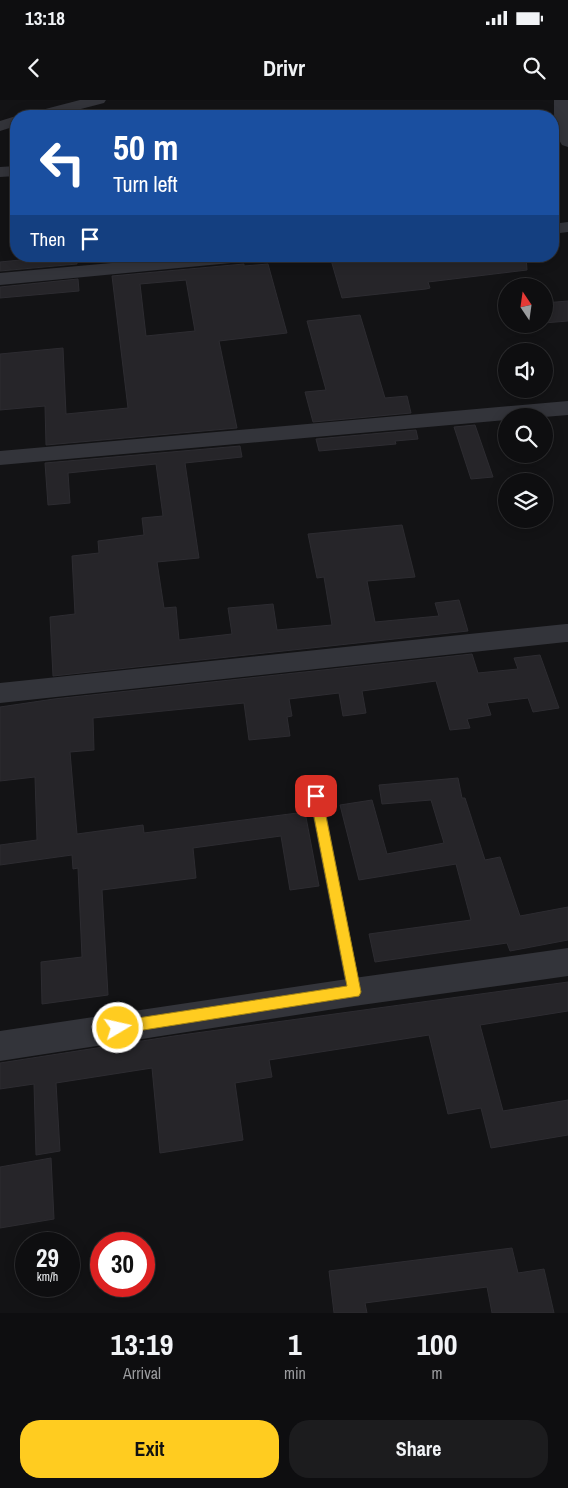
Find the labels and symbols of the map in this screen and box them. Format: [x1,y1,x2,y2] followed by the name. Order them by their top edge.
[498,278,552,332] north arrow
[295,775,337,817] pin
[91,1001,143,1053] position arrow
[90,1232,155,1297] speed limit sign: 30

